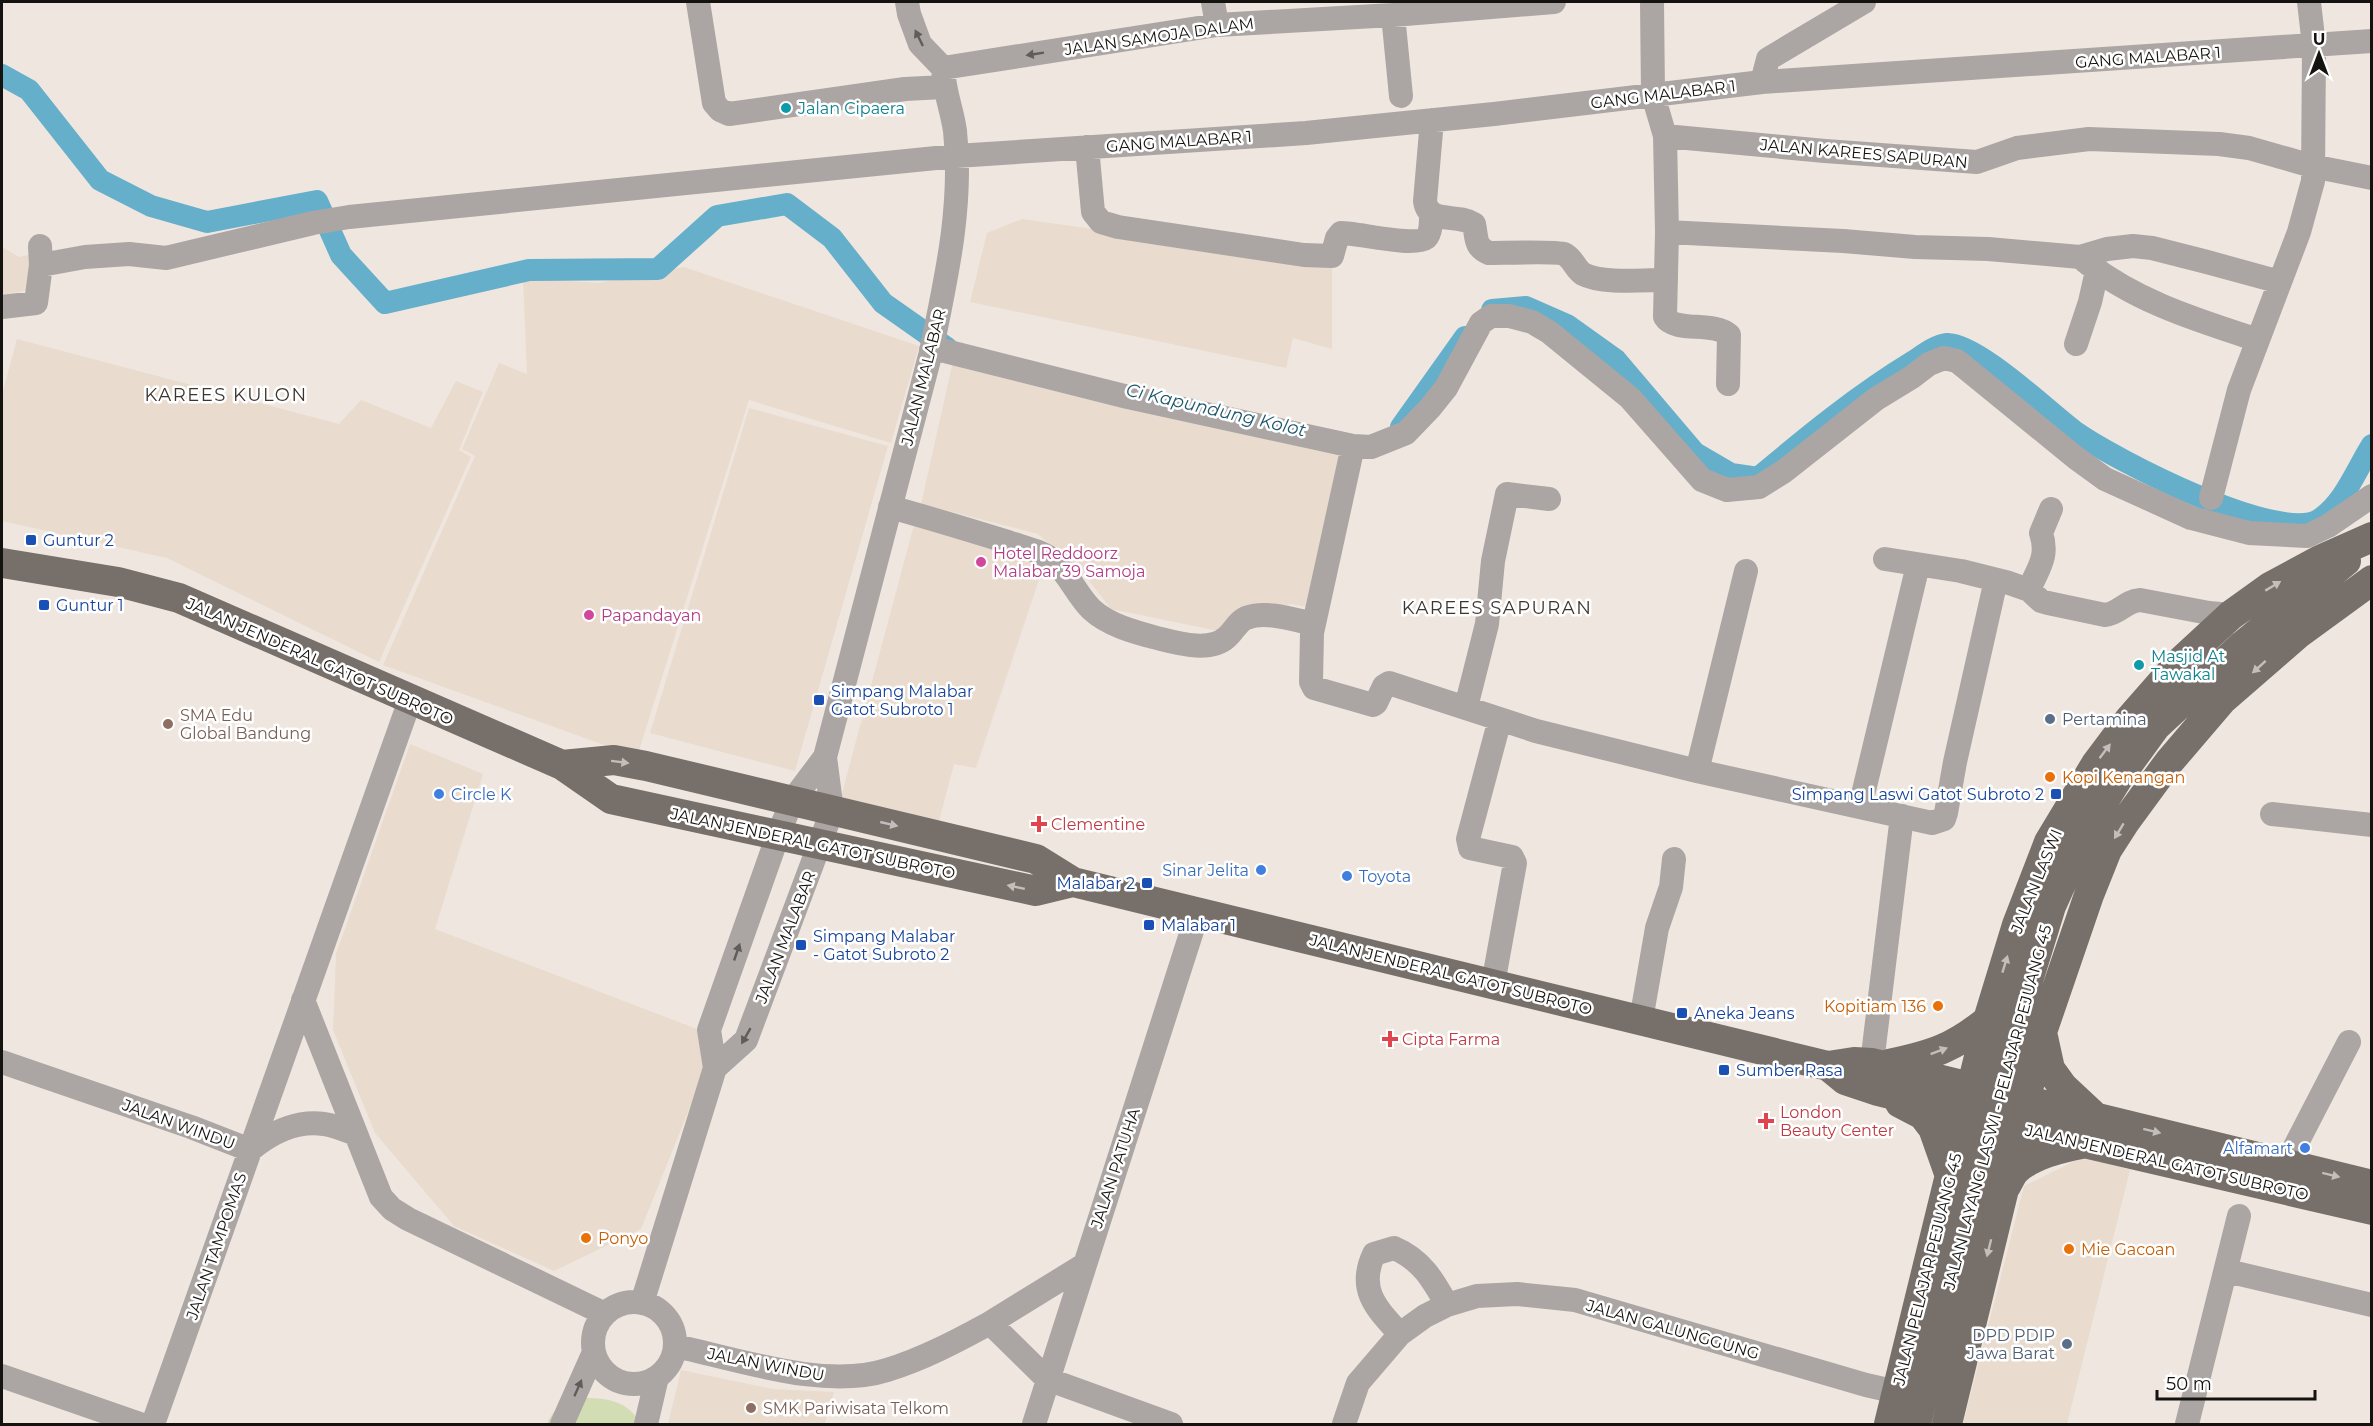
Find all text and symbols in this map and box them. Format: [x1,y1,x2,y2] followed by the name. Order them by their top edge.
[1062,14,1255,59] street label: JALAN SAMOJA DALAM
[2289,24,2349,84] north arrow
[914,29,924,47] one-way arrow
[2313,30,2325,49] text: U
[2075,43,2222,72] street label: GANG MALABAR 1
[1025,49,1044,58] one-way arrow
[1589,76,1737,113] street label: GANG MALABAR 1
[797,99,905,118] place label: Jalan Cipaera
[779,101,793,115] marker: Jalan Cipaera
[1106,127,1253,156] street label: GANG MALABAR 1
[1758,135,1968,172] street label: JALAN KAREES SAPURAN
[897,307,950,448] street label: JALAN MALABAR
[1124,379,1309,442] water label: Ci Kapundung Kolot
[144,384,308,406] district label: KAREES KULON
[43,531,114,550] place label: Guntur 2
[24,533,38,547] marker: Guntur 2
[993,544,1145,581] place label: Hotel Reddoorz Malabar 39 Samoja
[974,555,988,569] marker: Hotel Reddoorz Malabar 39 Samoja
[2265,581,2282,591] one-way arrow
[182,593,456,729] street label: JALAN JENDERAL GATOT SUBROTO
[56,596,124,615] place label: Guntur 1
[1402,597,1592,619] district label: KAREES SAPURAN
[37,598,51,612] marker: Guntur 1
[601,606,701,625] place label: Papandayan
[582,608,596,622] marker: Papandayan
[2151,647,2226,684] place label: Masjid At Tawakal
[2132,658,2146,672] marker: Masjid At Tawakal
[2252,660,2267,673] one-way arrow
[831,682,973,719] place label: Simpang Malabar Gatot Subroto 1
[812,693,826,707] marker: Simpang Malabar Gatot Subroto 1
[180,706,311,743] place label: SMA Edu Global Bandung
[2062,710,2147,729] place label: Pertamina
[2043,712,2057,726] marker: Pertamina
[161,717,175,731] marker: SMA Edu Global Bandung
[2099,744,2111,760] one-way arrow
[610,757,629,767] one-way arrow
[2062,768,2185,787] place label: Kopi Kenangan
[2043,770,2057,784] marker: Kopi Kenangan
[451,785,512,804] place label: Circle K
[1792,785,2044,804] place label: Simpang Laswi Gatot Subroto 2
[432,787,446,801] marker: Circle K
[2049,787,2063,801] marker: Simpang Laswi Gatot Subroto 2
[668,804,957,883] street label: JALAN JENDERAL GATOT SUBROTO
[1051,815,1145,834] place label: Clementine
[1032,817,1046,831] marker: Clementine
[880,820,898,830] one-way arrow
[2114,823,2125,839] one-way arrow
[2007,826,2066,937] street label: JALAN LASWI
[1162,861,1249,880] place label: Sinar Jelita
[1254,863,1268,877] marker: Sinar Jelita
[1359,867,1411,886] place label: Toyota
[751,868,819,1007] street label: JALAN MALABAR
[1340,869,1354,883] marker: Toyota
[1057,874,1135,893] place label: Malabar 2
[1140,876,1154,890] marker: Malabar 2
[1007,882,1026,891] one-way arrow
[1161,916,1236,935] place label: Malabar 1
[1142,918,1156,932] marker: Malabar 1
[1939,923,2055,1293] street label: JALAN LAYANG LASWI - PELAJAR PEJUANG 45
[813,927,955,964] place label: Simpang Malabar - Gatot Subroto 2
[1307,930,1594,1019] street label: JALAN JENDERAL GATOT SUBROTO
[794,938,808,952] marker: Simpang Malabar - Gatot Subroto 2
[732,942,742,960] one-way arrow
[2001,955,2010,973] one-way arrow
[1824,997,1926,1016] place label: Kopitiam 136
[1931,999,1945,1013] marker: Kopitiam 136
[1694,1004,1795,1023] place label: Aneka Jeans
[1675,1006,1689,1020] marker: Aneka Jeans
[741,1028,751,1045] one-way arrow
[1402,1030,1500,1049] place label: Cipta Farma
[1383,1032,1397,1046] marker: Cipta Farma
[1931,1046,1949,1056] one-way arrow
[1736,1061,1843,1080] place label: Sumber Rasa
[1717,1063,1731,1077] marker: Sumber Rasa
[119,1095,238,1154] street label: JALAN WINDU
[1780,1103,1894,1140] place label: London Beauty Center
[1087,1105,1144,1232] street label: JALAN PATUHA
[1757,1112,1775,1130] marker: London Beauty Center
[2022,1120,2311,1204] street label: JALAN JENDERAL GATOT SUBROTO
[2143,1127,2161,1136] one-way arrow
[2223,1139,2293,1158] place label: Alfamart
[2298,1141,2312,1155] marker: Alfamart
[1889,1151,1966,1388] street label: JALAN PELAJAR PEJUANG 45
[182,1170,251,1323] street label: JALAN TAMPOMAS
[2322,1171,2340,1181] one-way arrow
[598,1229,648,1248] place label: Ponyo
[579,1231,593,1245] marker: Ponyo
[1984,1239,1994,1257] one-way arrow
[2081,1240,2175,1259] place label: Mie Gacoan
[2062,1242,2076,1256] marker: Mie Gacoan
[1583,1295,1761,1363] street label: JALAN GALUNGGUNG
[1966,1326,2055,1363] place label: DPD PDIP Jawa Barat
[2060,1337,2074,1351] marker: DPD PDIP Jawa Barat
[705,1344,826,1385] street label: JALAN WINDU
[2157,1363,2314,1401] scale bar
[2166,1373,2212,1395] text: 50 m
[573,1379,583,1397] one-way arrow
[763,1399,949,1418] place label: SMK Pariwisata Telkom
[744,1401,758,1415] marker: SMK Pariwisata Telkom

